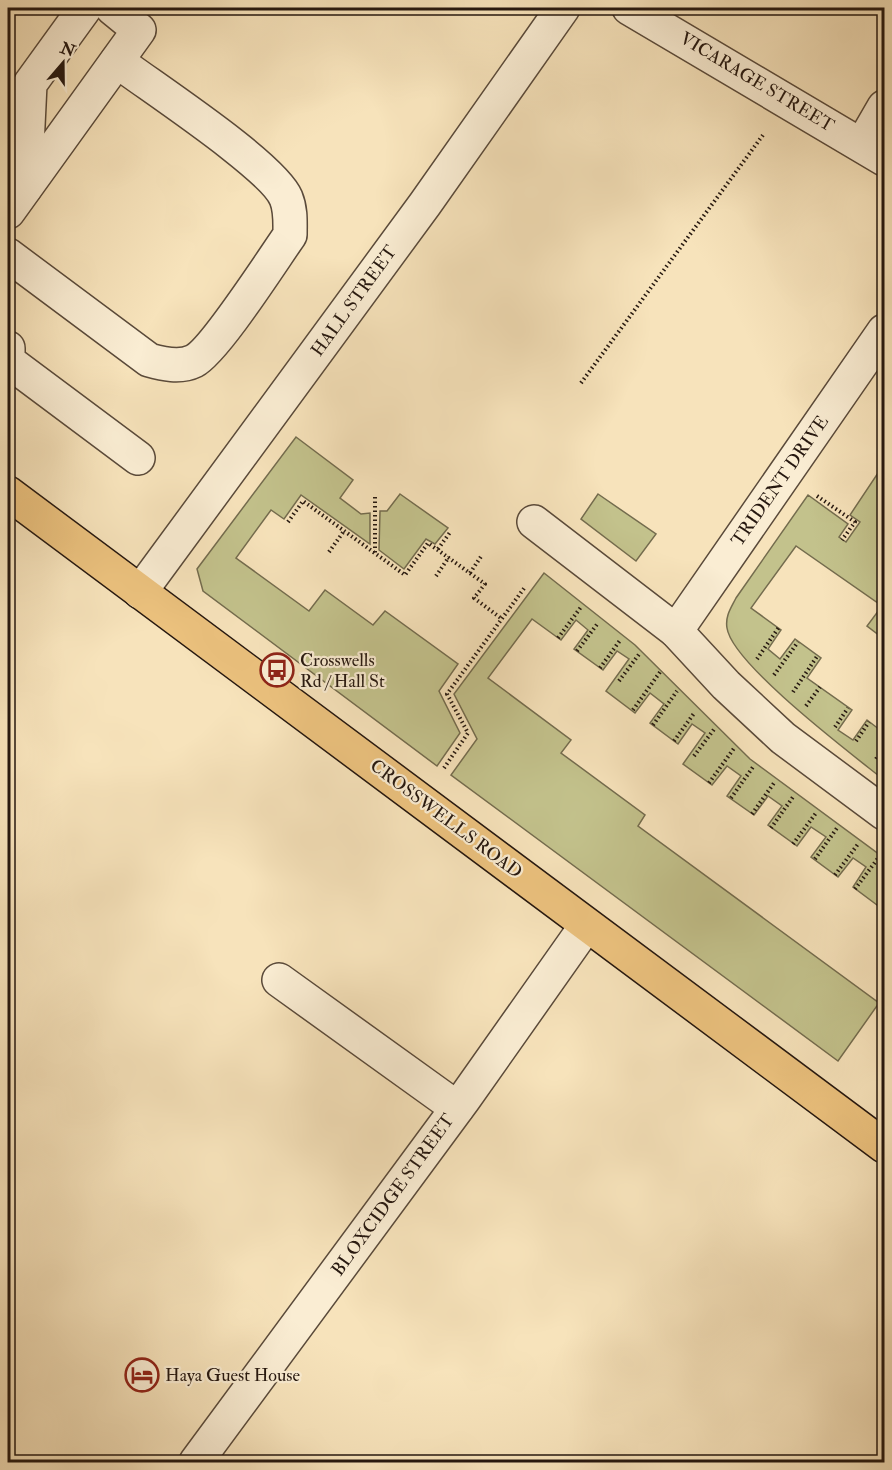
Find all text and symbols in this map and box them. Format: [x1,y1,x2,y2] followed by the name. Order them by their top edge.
[676,27,839,137] street label: VICARAGE STREET
[33,33,93,93] north arrow
[57,38,79,62] text: N
[306,240,402,361] street label: HALL STREET
[726,411,834,551] street label: TRIDENT DRIVE
[300,649,385,693] place label: Crosswells Rd / Hall St
[259,652,295,688] bus stop icon: Crosswells Rd / Hall St
[365,754,527,884] street label: CROSSWELLS ROAD
[326,1109,460,1281] street label: BLOXCIDGE STREET
[124,1357,160,1393] hotel icon: Haya Guest House
[165,1364,300,1387] place label: Haya Guest House

